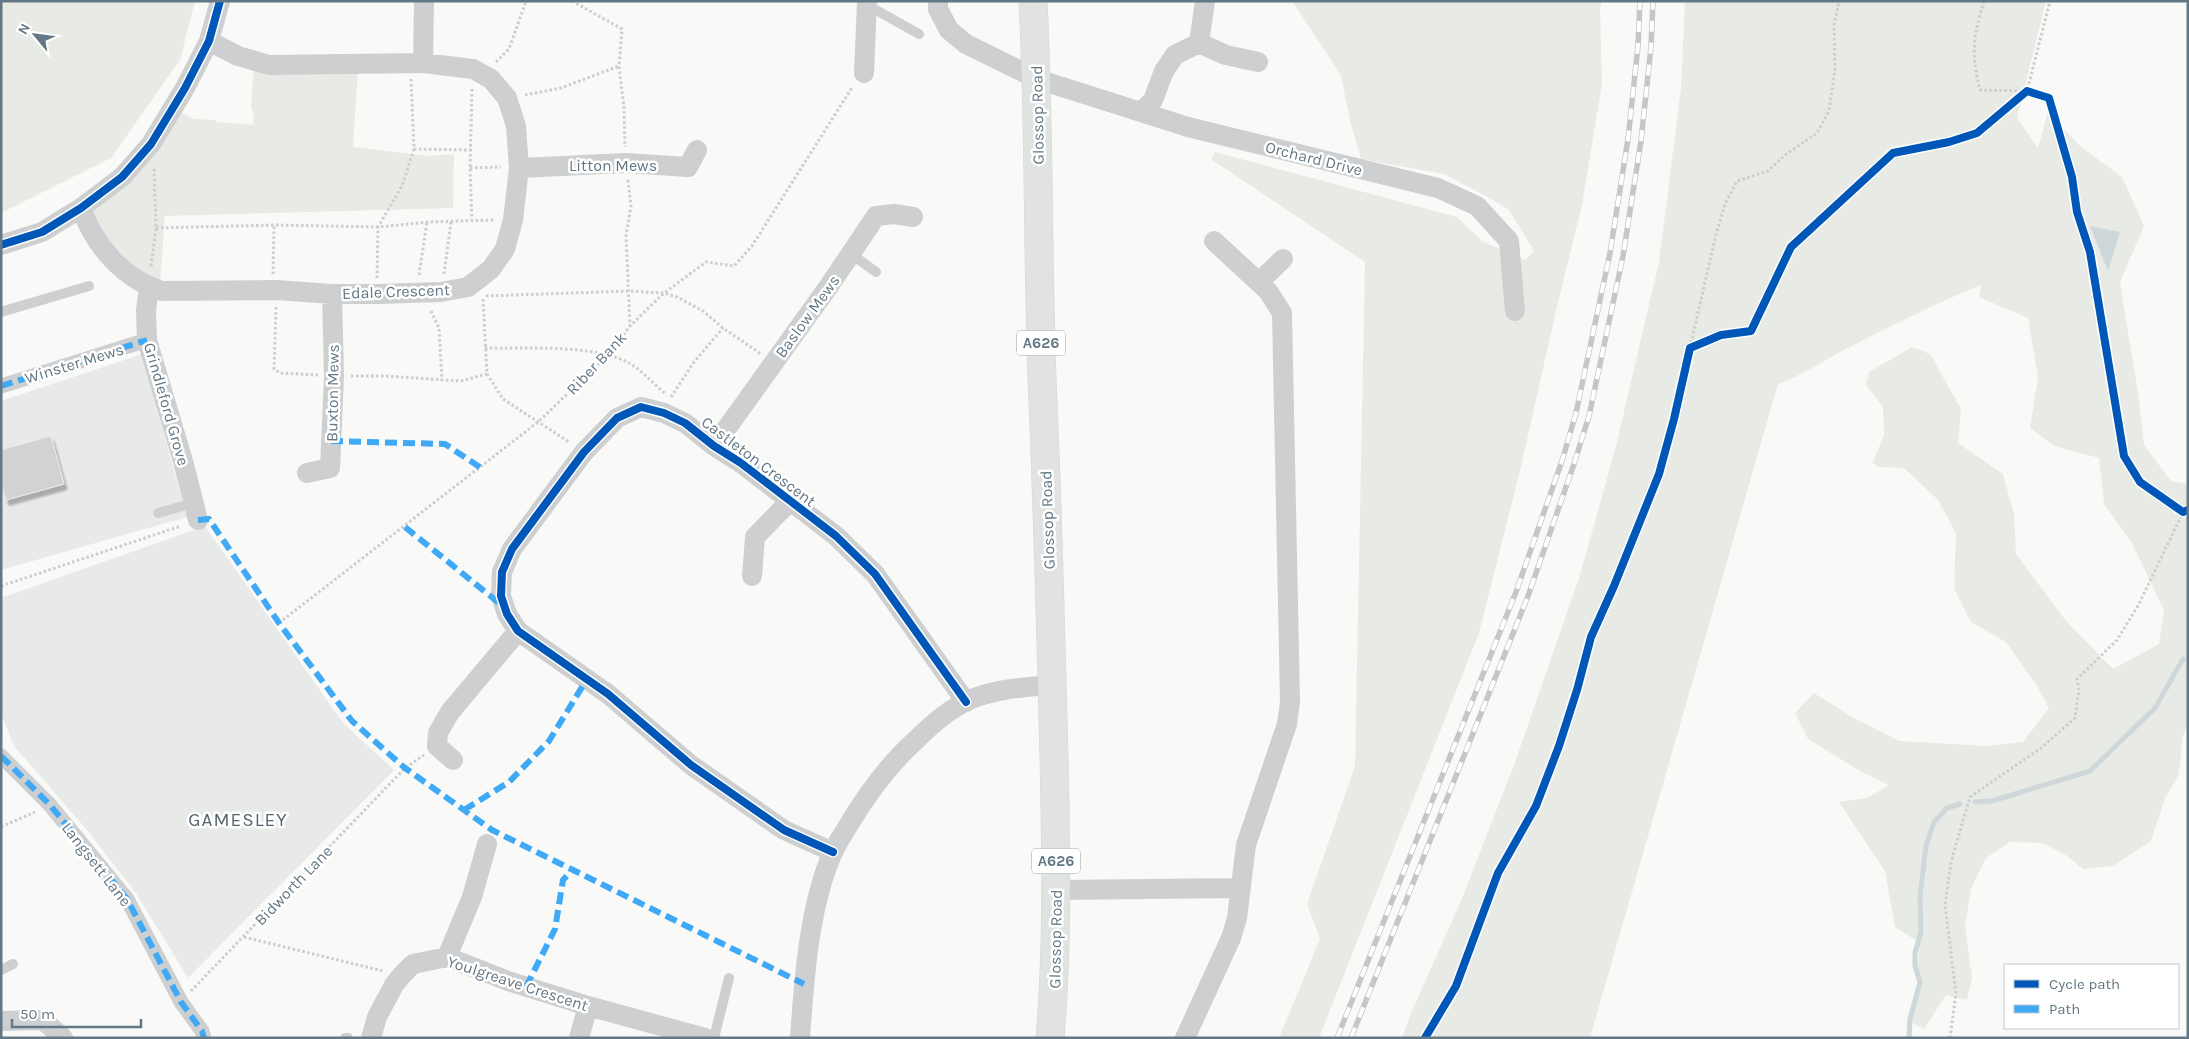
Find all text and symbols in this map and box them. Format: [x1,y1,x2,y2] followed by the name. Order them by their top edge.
[10,10,60,60] north arrow
[14,20,34,37] text: N
[1027,65,1048,165] street label: Glossop Road
[1263,137,1364,180] street label: Orchard Drive
[569,156,657,175] street label: Litton Mews
[771,271,844,361] street label: Baslow Mews
[342,280,450,303] street label: Edale Crescent
[562,328,630,399] street label: Riber Bank
[1017,330,1065,356] road number: A626
[22,339,126,388] street label: Winster Mews
[140,340,193,468] street label: Grindleford Grove
[322,344,343,442] street label: Buxton Mews
[698,412,820,511] street label: Castleton Crescent
[1036,470,1059,570] street label: Glossop Road
[188,809,288,831] district label: GAMESLEY
[58,818,135,910] street label: Langsett Lane
[250,841,336,929] street label: Bidworth Lane
[1032,848,1080,874] road number: A626
[1045,889,1066,989] street label: Glossop Road
[445,952,591,1015] street label: Youlgreave Crescent
[2004,964,2179,1029] legend
[2049,975,2120,993] text: Cycle path
[12,996,141,1028] scale bar
[2049,1000,2080,1018] text: Path
[20,1005,55,1023] text: 50 m

